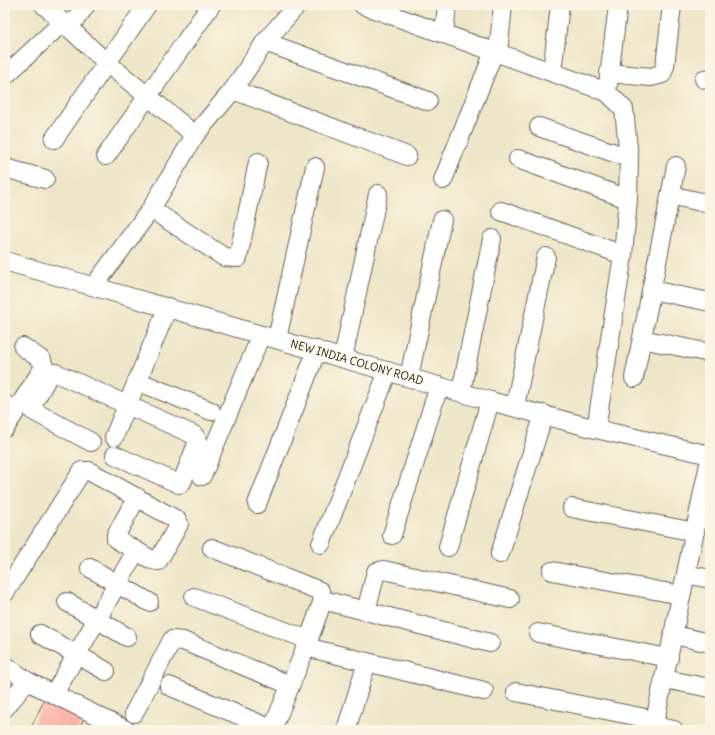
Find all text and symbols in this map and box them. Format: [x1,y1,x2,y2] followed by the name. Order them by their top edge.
[289,336,425,388] street label: NEW INDIA COLONY ROAD

